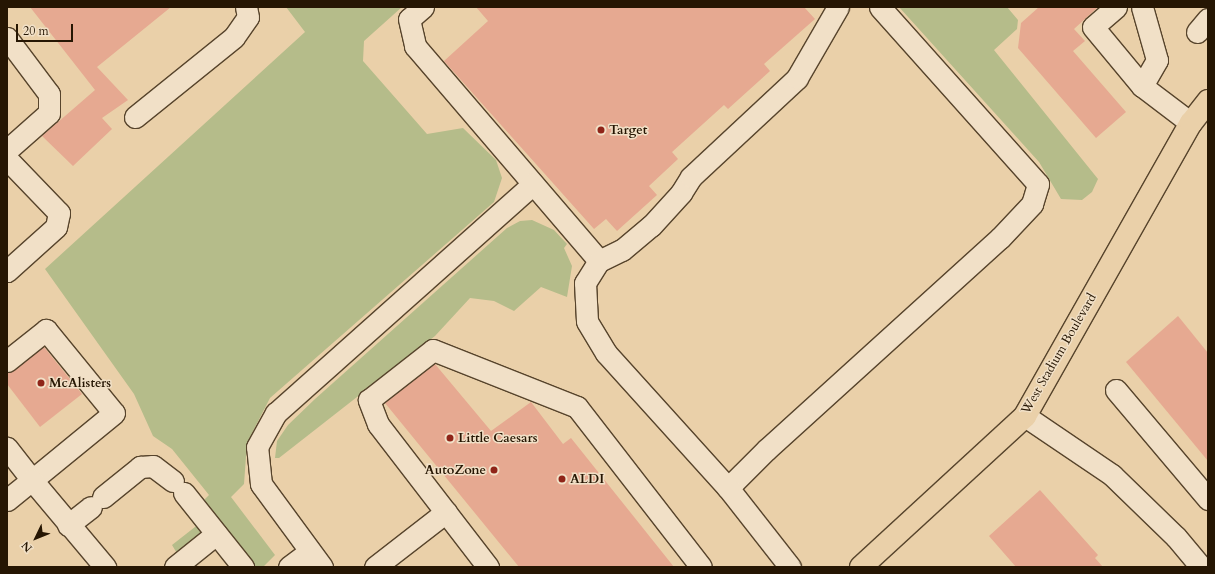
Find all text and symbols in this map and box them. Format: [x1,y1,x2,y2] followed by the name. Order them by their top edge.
[18,16,75,42] scale bar
[23,23,49,39] text: 20 m
[609,122,647,138] place label: Target
[596,125,606,135] marker: Target
[1018,291,1100,417] street label: West Stadium Boulevard
[49,375,111,391] place label: McAlisters
[36,378,46,388] marker: McAlisters
[458,430,538,446] place label: Little Caesars
[445,433,455,443] marker: Little Caesars
[425,462,486,478] place label: AutoZone
[489,465,499,475] marker: AutoZone
[570,471,604,487] place label: ALDI
[557,474,567,484] marker: ALDI
[16,518,56,558] north arrow
[18,538,36,555] text: N

